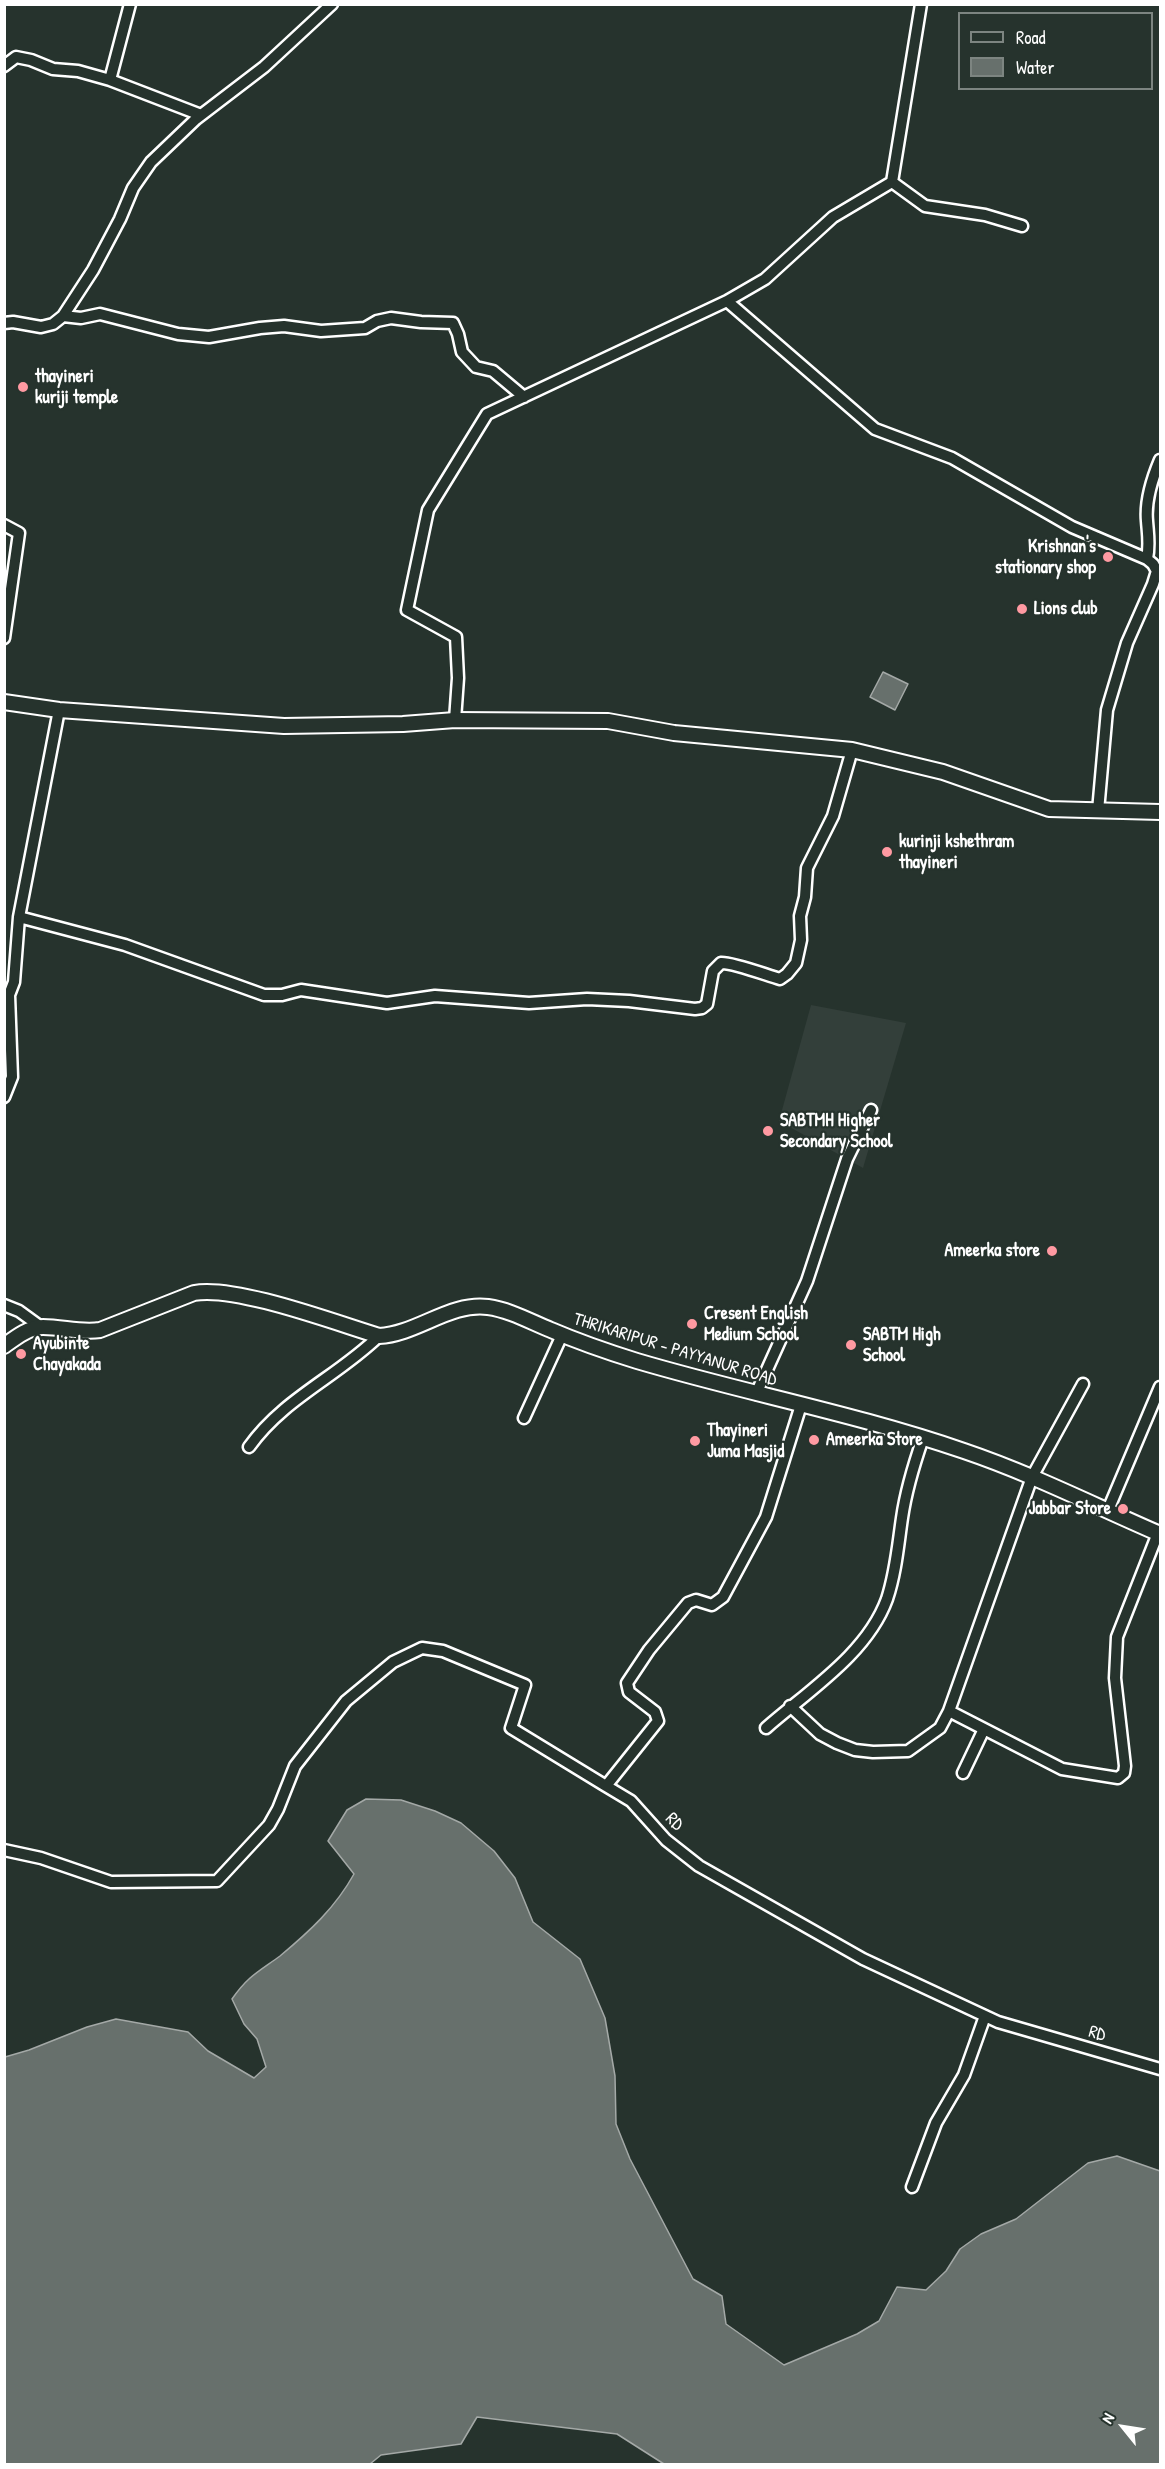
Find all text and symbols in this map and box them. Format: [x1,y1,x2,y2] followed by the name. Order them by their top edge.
[958,12,1153,90] legend
[1016,25,1046,50] text: Road
[1016,55,1054,80] text: Water
[35,366,118,409] place label: thayineri kuriji temple
[16,380,30,394] marker: thayineri kuriji temple
[995,536,1096,578] place label: Krishnan's stationary shop
[1101,550,1115,564] marker: Krishnan's stationary shop
[1034,598,1098,620] place label: Lions club
[1015,602,1029,616] marker: Lions club
[899,831,1014,874] place label: kurinji kshethram thayineri
[880,845,894,859] marker: kurinji kshethram thayineri
[780,1110,893,1152] place label: SABTMH Higher Secondary School
[761,1124,775,1138] marker: SABTMH Higher Secondary School
[945,1240,1040,1262] place label: Ameerka store
[1045,1244,1059,1258] marker: Ameerka store
[704,1303,808,1346] place label: Cresent English Medium School
[571,1309,779,1391] street label: THRIKARIPUR - PAYYANUR ROAD
[685,1317,699,1331] marker: Cresent English Medium School
[863,1324,940,1366] place label: SABTM High School
[33,1333,101,1376] place label: Ayubinte Chayakada
[844,1338,858,1352] marker: SABTM High School
[14,1347,28,1361] marker: Ayubinte Chayakada
[707,1420,784,1462] place label: Thayineri Juma Masjid
[826,1429,923,1451] place label: Ameerka Store
[807,1433,821,1447] marker: Ameerka Store
[688,1434,702,1448] marker: Thayineri Juma Masjid
[1029,1498,1111,1520] place label: Jabbar Store
[1116,1502,1130,1516] marker: Jabbar Store
[660,1808,688,1836] street label: RD
[1086,2021,1108,2047] street label: RD
[1093,2397,1153,2457] north arrow
[1096,2409,1119,2427] text: N

